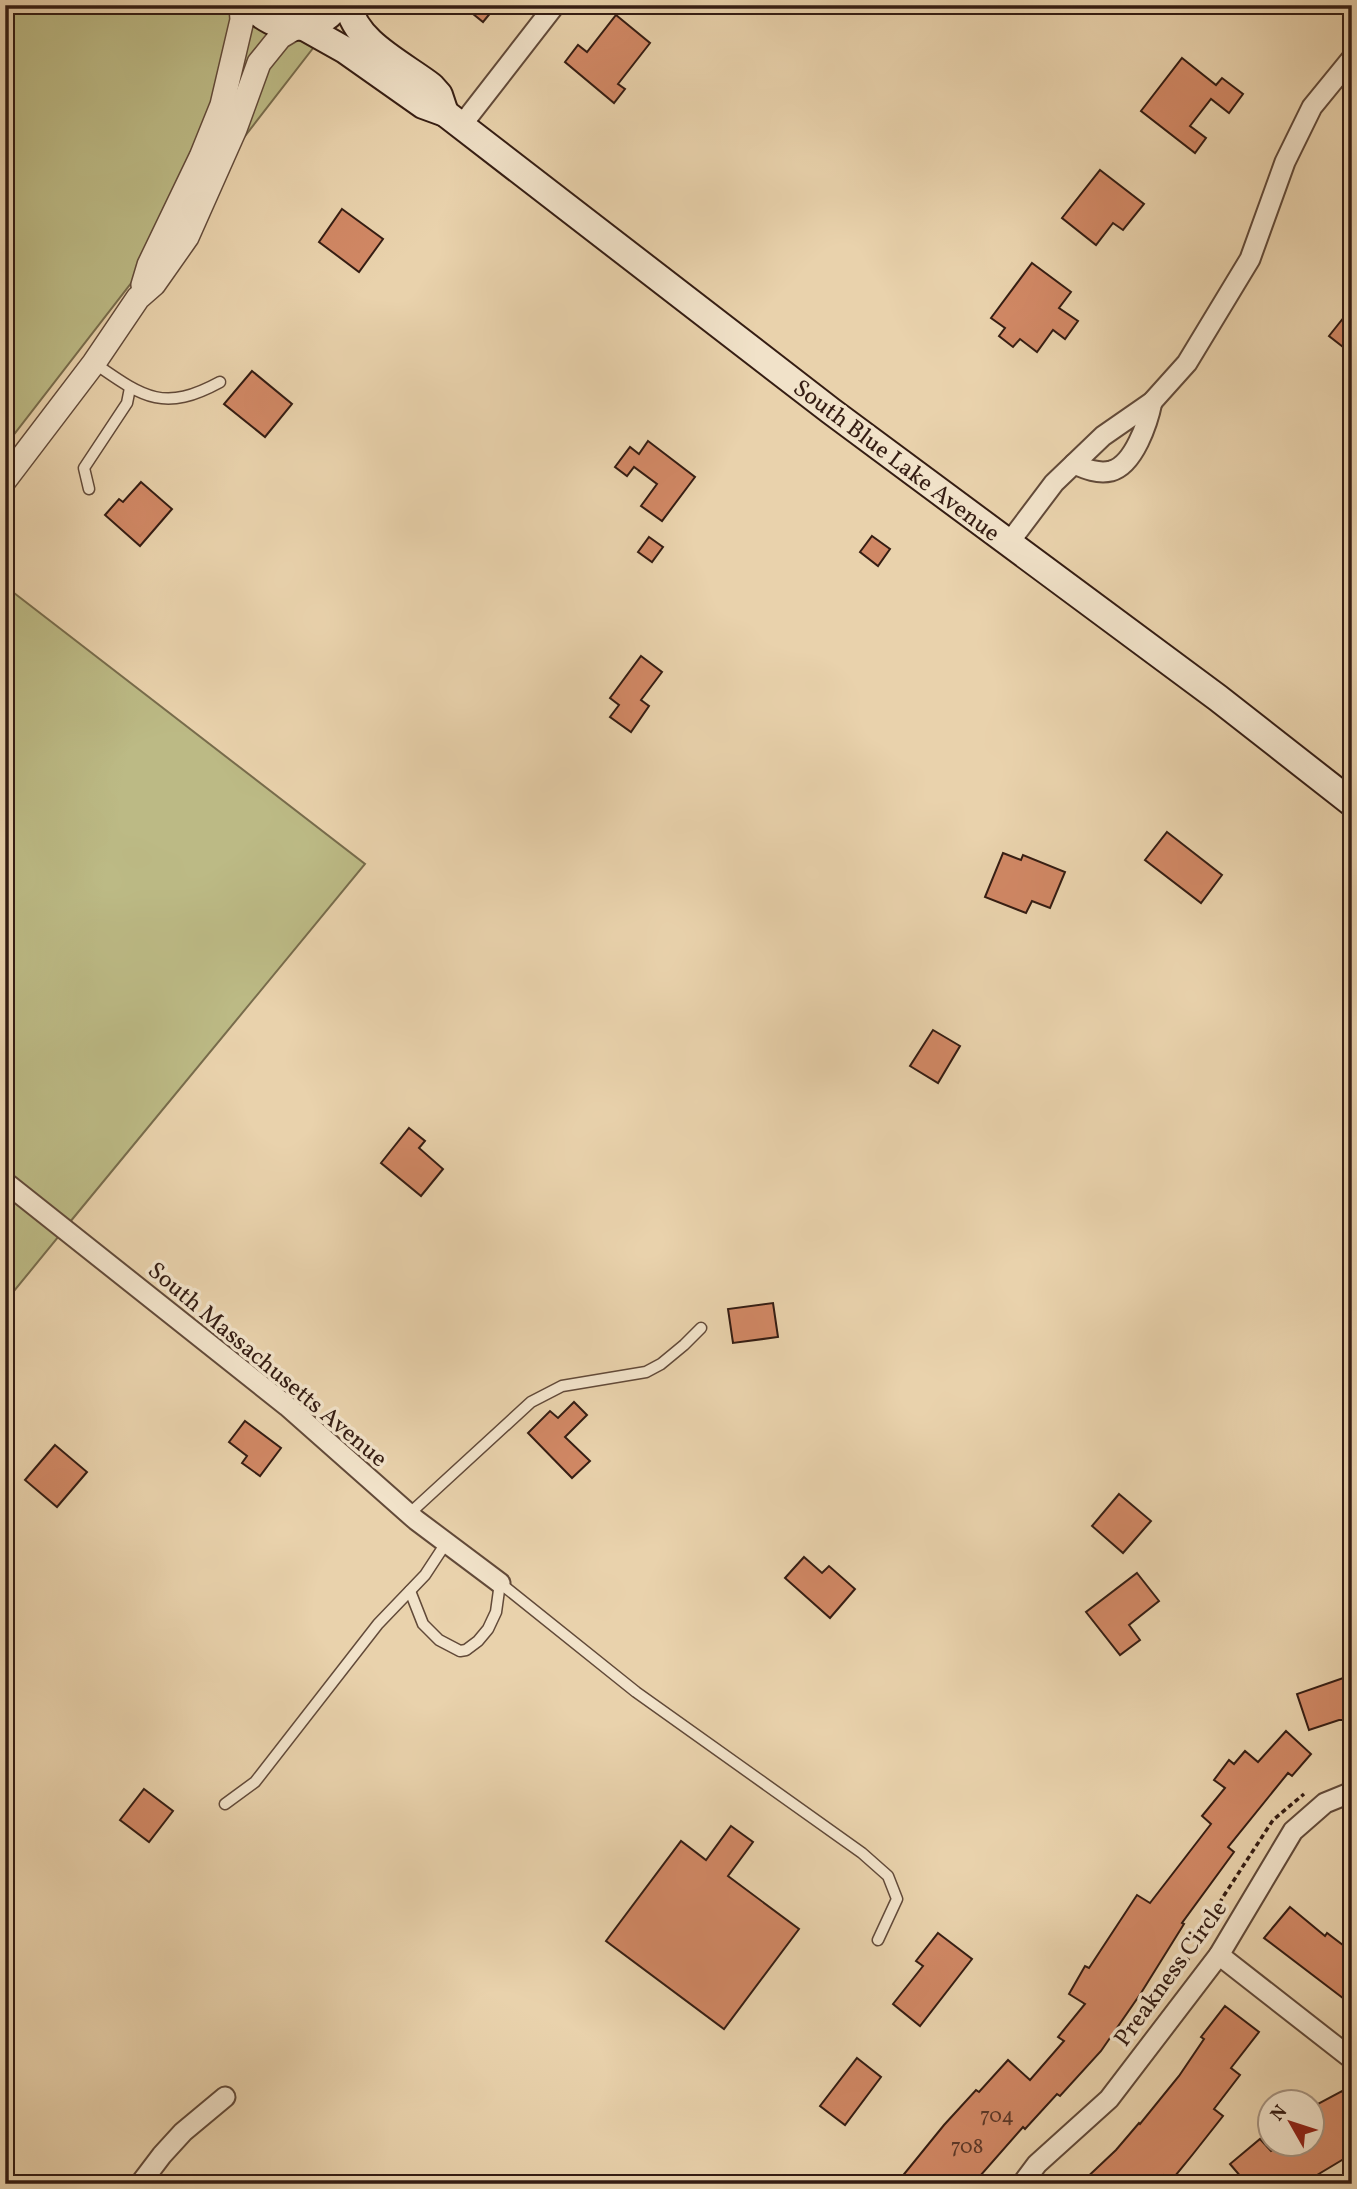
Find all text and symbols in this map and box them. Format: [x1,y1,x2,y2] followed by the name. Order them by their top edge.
[785,372,1007,551] street label: South Blue Lake Avenue
[139,1255,394,1476] street label: South Massachusetts Avenue
[1107,1894,1236,2054] street label: Preakness Circle
[1256,2088,1326,2158] north arrow
[1265,2100,1294,2127] text: N
[980,2102,1014,2131] house number: 704
[951,2133,983,2162] house number: 708

